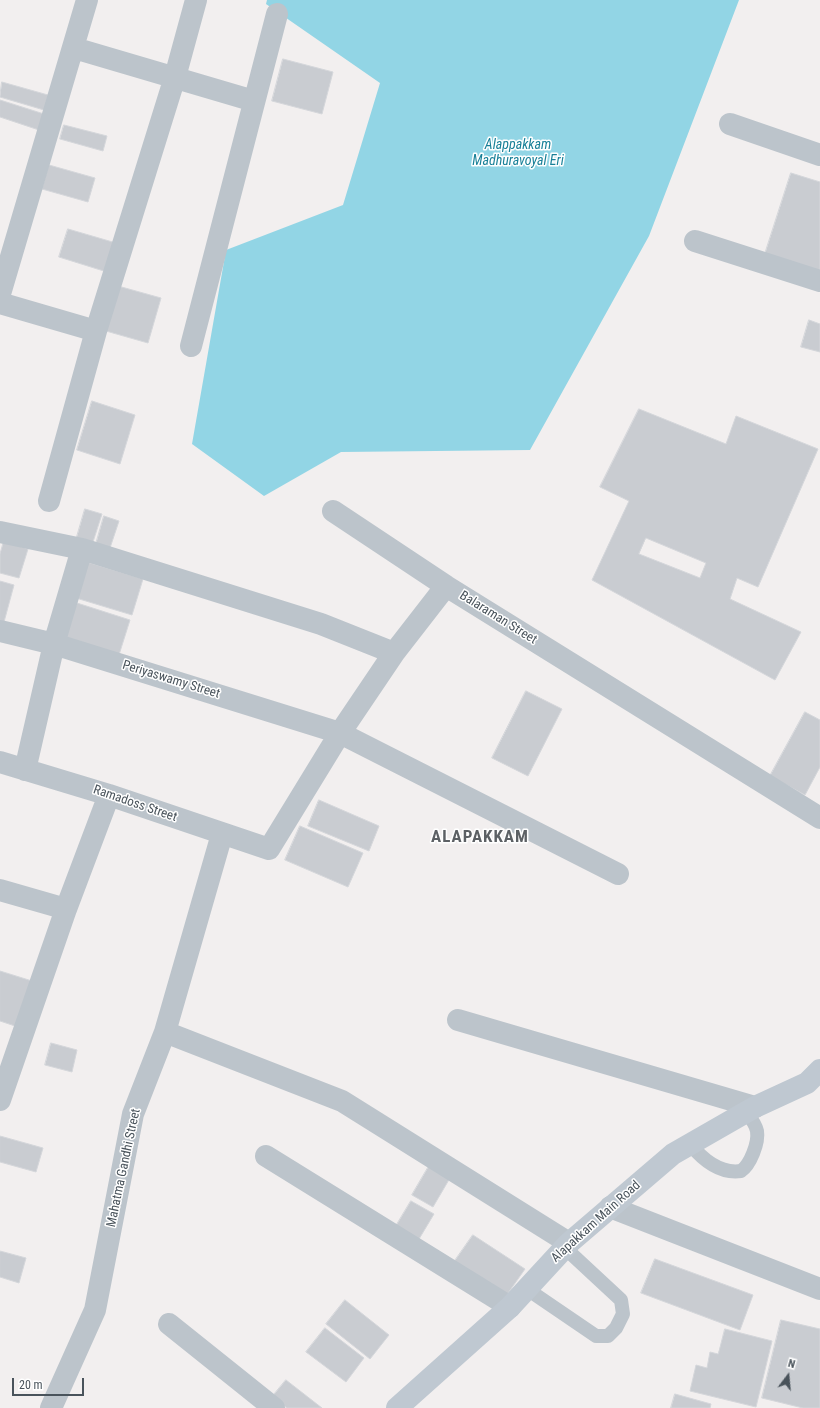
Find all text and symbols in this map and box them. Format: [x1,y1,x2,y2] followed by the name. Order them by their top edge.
[472,137,564,170] water label: Alappakkam Madhuravoyal Eri
[456,588,540,648] street label: Balaraman Street
[120,658,222,702] street label: Periyaswamy Street
[91,782,179,826] street label: Ramadoss Street
[431,828,529,848] district label: ALAPAKKAM
[104,1107,144,1229] street label: Mahatma Gandhi Street
[548,1178,644,1266] street label: Alapakkam Main Road
[768,1356,808,1396] north arrow
[786,1357,796,1371] text: N
[14,1370,86,1396] scale bar
[19,1378,43,1392] text: 20 m

